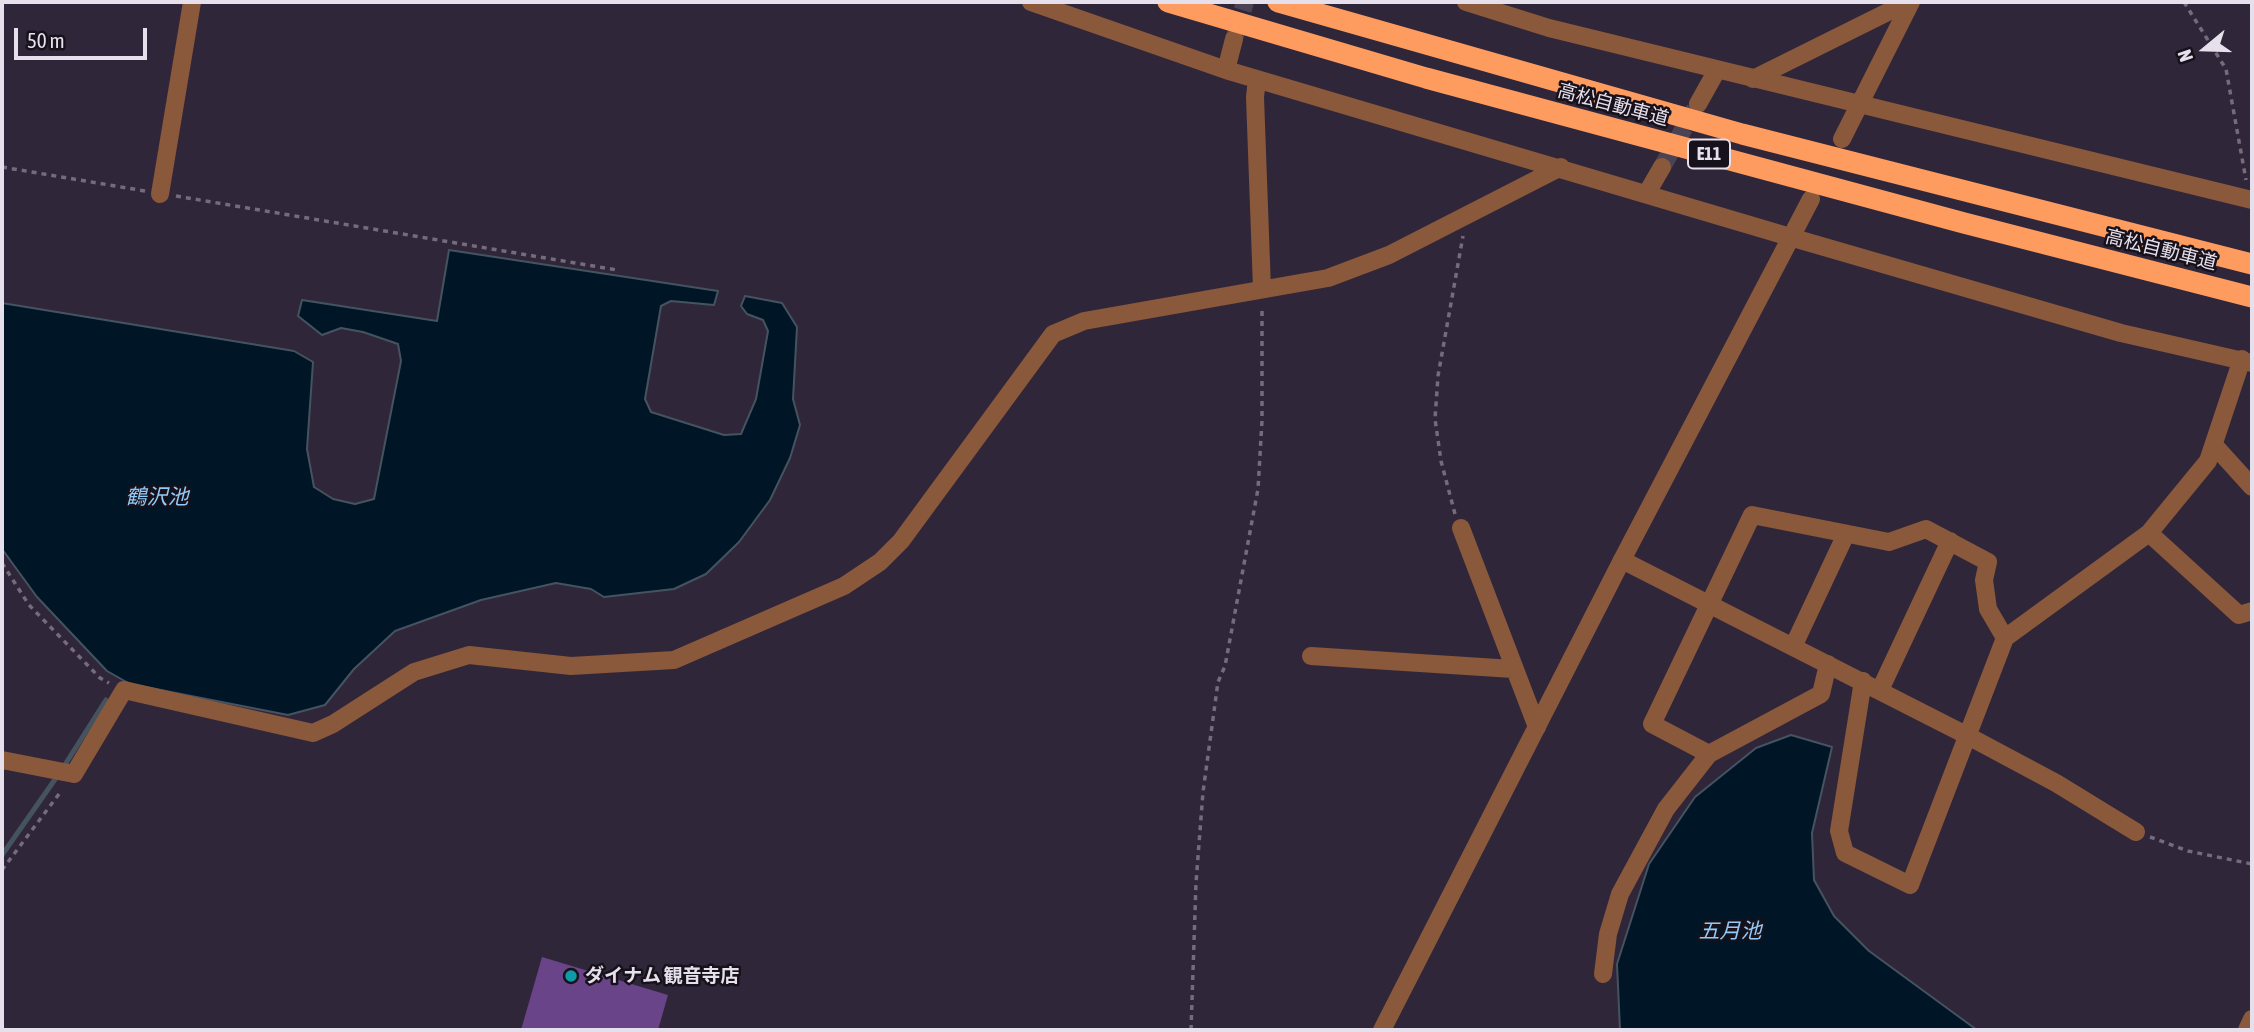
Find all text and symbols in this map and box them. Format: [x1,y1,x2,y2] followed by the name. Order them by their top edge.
[18,14,150,58] scale bar
[2170,14,2240,84] north arrow
[27,28,65,52] text: 50 m
[2173,47,2197,65] text: N
[1555,79,1671,131] street label: 高松自動車道
[1688,140,1730,168] road number: E11
[2103,225,2219,275] street label: 高松自動車道
[126,484,188,510] water label: 鶴沢池
[1699,918,1761,944] water label: 五月池
[585,965,740,987] place label: ダイナム 観音寺店
[563,968,579,984] marker: ダイナム 観音寺店

